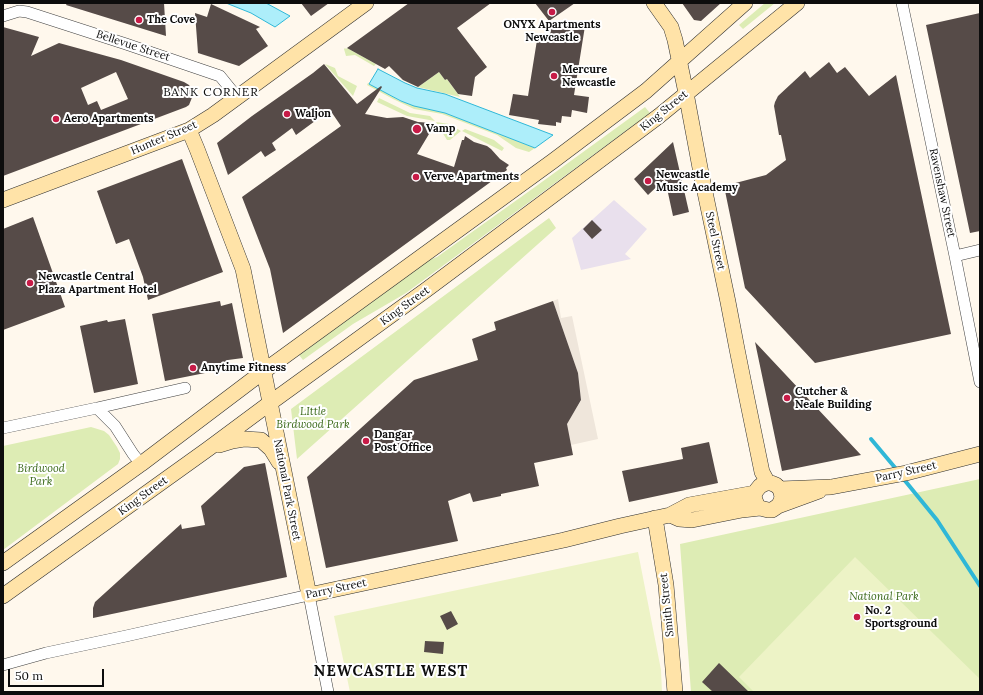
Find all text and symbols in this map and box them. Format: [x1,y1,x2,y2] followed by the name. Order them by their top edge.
[547,7,557,17] marker: ONYX Apartments Newcastle
[147,13,195,27] place label: The Cove
[134,15,144,25] marker: The Cove
[504,18,600,44] place label: ONYX Apartments Newcastle
[94,28,172,64] street label: Bellevue Street
[562,63,616,89] place label: Mercure Newcastle
[549,71,559,81] marker: Mercure Newcastle
[163,86,259,100] district label: BANK CORNER
[638,88,690,134] street label: King Street
[295,107,331,121] place label: Waljon
[282,109,292,119] marker: Waljon
[64,112,154,126] place label: Aero Apartments
[51,114,61,124] marker: Aero Apartments
[129,118,199,158] street label: Hunter Street
[426,122,455,136] place label: Vamp
[411,123,423,135] marker: Vamp
[926,147,958,239] street label: Ravenshaw Street
[656,168,738,194] place label: Newcastle Music Academy
[424,170,519,184] place label: Verve Apartments
[411,172,421,182] marker: Verve Apartments
[643,176,653,186] marker: Newcastle Music Academy
[702,211,728,271] street label: Steel Street
[38,270,157,296] place label: Newcastle Central Plaza Apartment Hotel
[25,278,35,288] marker: Newcastle Central Plaza Apartment Hotel
[378,284,432,328] street label: King Street
[201,361,286,375] place label: Anytime Fitness
[188,363,198,373] marker: Anytime Fitness
[795,385,871,411] place label: Cutcher & Neale Building
[782,393,792,403] marker: Cutcher & Neale Building
[276,405,350,431] park label: LIttle Birdwood Park
[374,428,431,454] place label: Dangar Post Office
[361,436,371,446] marker: Dangar Post Office
[271,438,303,542] street label: National Park Street
[874,459,938,485] street label: Parry Street
[17,462,65,488] park label: Birdwood Park
[116,474,170,518] street label: King Street
[657,572,677,638] street label: Smith Street
[304,576,368,602] street label: Parry Street
[849,590,919,604] park label: National Park
[865,604,937,630] place label: No. 2 Sportsground
[852,612,862,622] marker: No. 2 Sportsground
[10,661,106,687] scale bar
[314,663,468,681] district label: NEWCASTLE WEST
[15,668,43,683] text: 50 m

